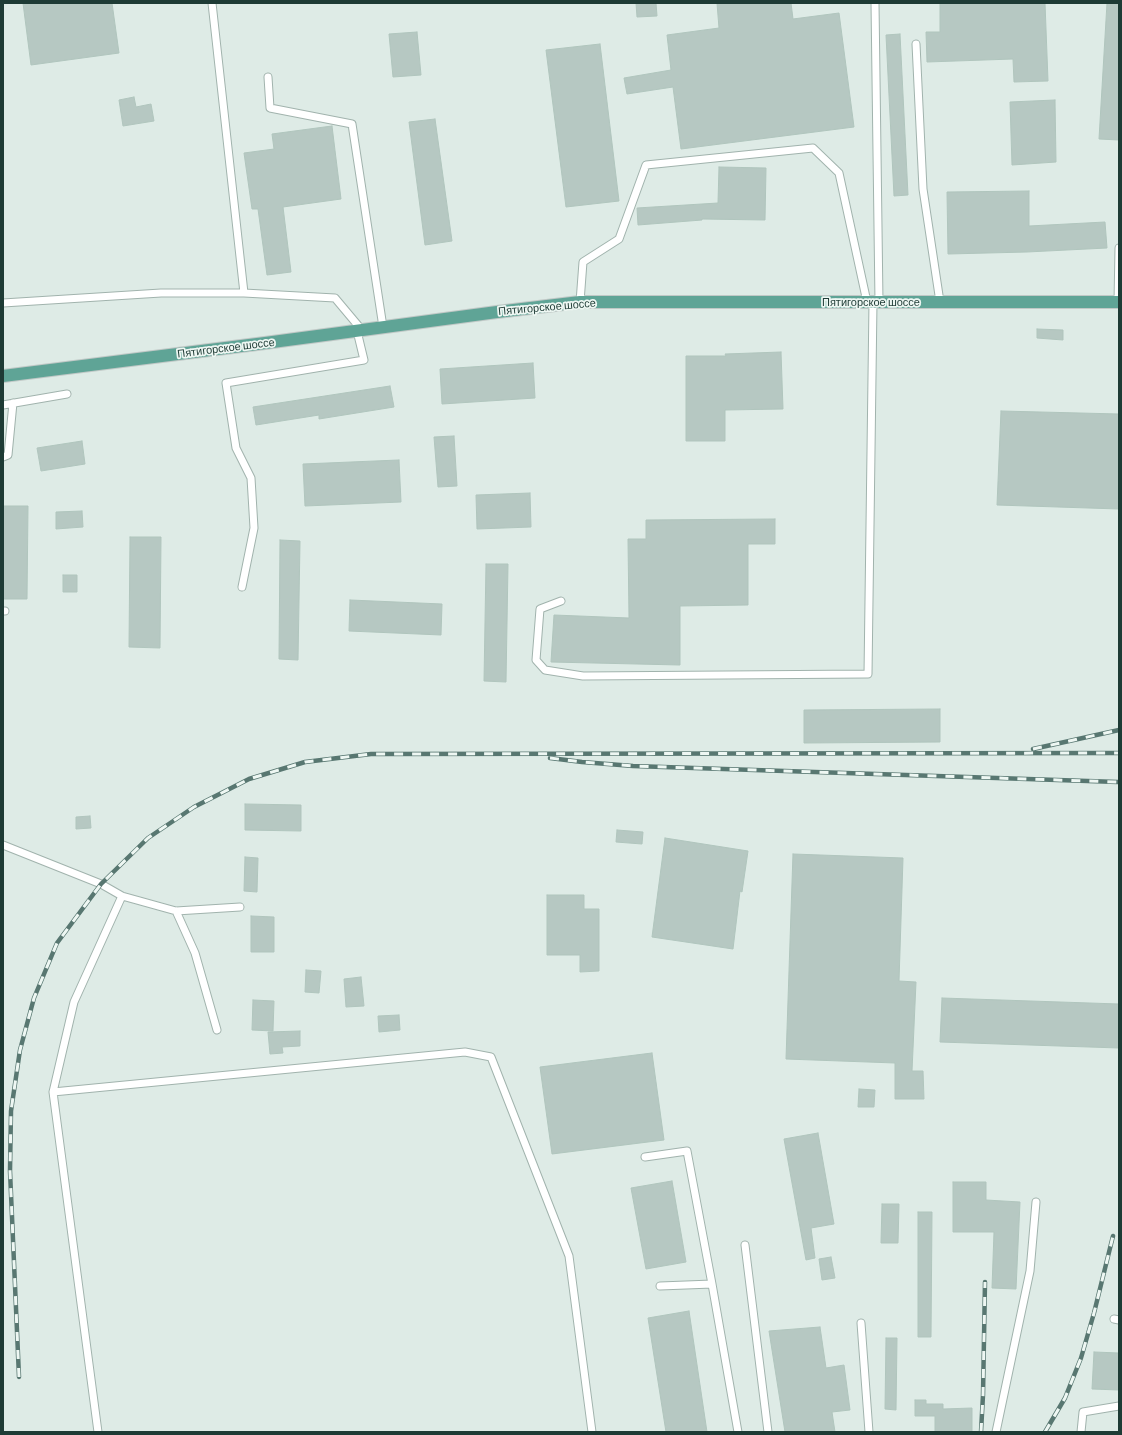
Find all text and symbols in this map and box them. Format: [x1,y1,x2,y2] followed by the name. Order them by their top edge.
[822,295,920,309] street label: Пятигорское шоссе
[498,296,596,318] street label: Пятигорское шоссе
[177,335,275,361] street label: Пятигорское шоссе

